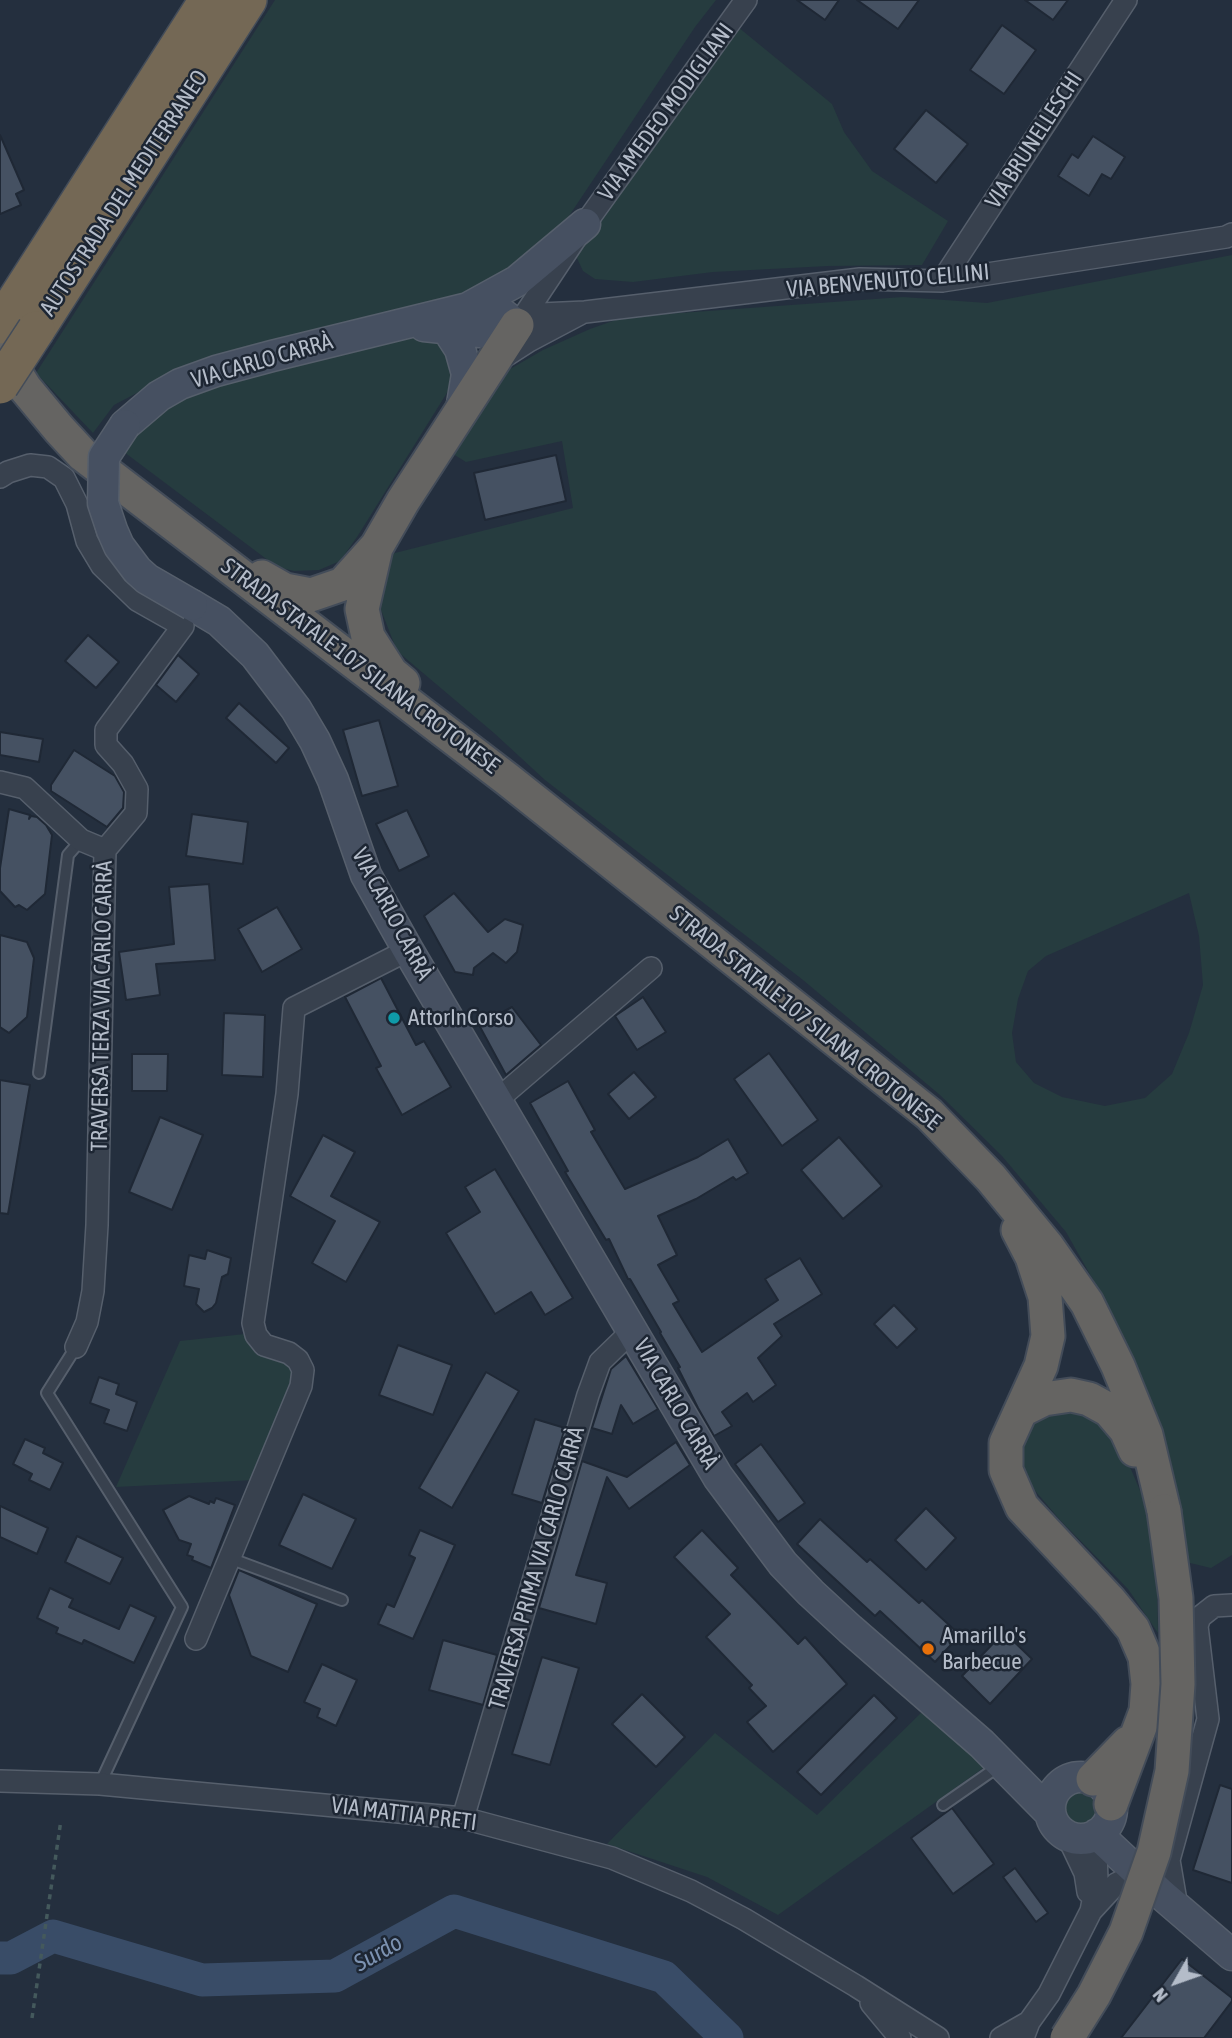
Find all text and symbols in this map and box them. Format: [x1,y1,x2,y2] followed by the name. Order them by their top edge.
[592,18,740,206] street label: VIA AMEDEO MODIGLIANI
[34,65,214,321] street label: AUTOSTRADA DEL MEDITERRANEO
[979,66,1089,214] street label: VIA BRUNELLESCHI
[785,258,991,304] street label: VIA BENVENUTO CELLINI
[188,328,336,394] street label: VIA CARLO CARRÀ
[216,552,504,780] street label: STRADA STATALE 107 SILANA CROTONESE
[346,843,438,985] street label: VIA CARLO CARRÀ
[86,860,118,1152] street label: TRAVERSA TERZA VIA CARLO CARRÀ
[664,900,946,1136] street label: STRADA STATALE 107 SILANA CROTONESE
[408,1004,514,1032] place label: AttorInCorso
[386,1010,402,1026] marker: AttorInCorso
[628,1334,724,1474] street label: VIA CARLO CARRÀ
[483,1423,591,1713] street label: TRAVERSA PRIMA VIA CARLO CARRÀ
[942,1622,1026,1676] place label: Amarillo's Barbecue
[920,1641,936,1657] marker: Amarillo's Barbecue
[330,1791,478,1837] street label: VIA MATTIA PRETI
[349,1928,407,1978] water label: Surdo
[1141,1947,1211,2017] north arrow
[1148,1984,1172,2007] text: N

